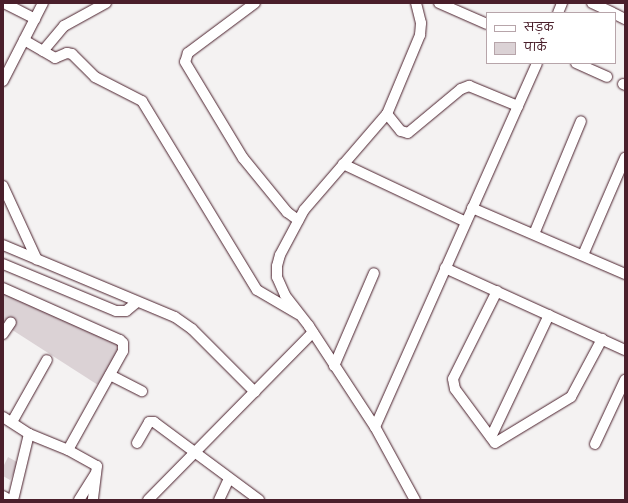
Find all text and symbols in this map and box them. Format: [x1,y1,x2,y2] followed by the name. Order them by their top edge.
[486,12,616,64] legend
[524,18,554,35] text: सड़क
[524,38,547,55] text: पार्क

